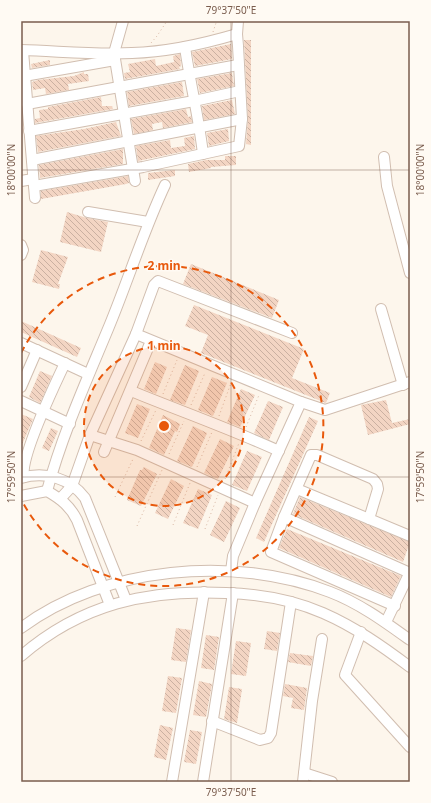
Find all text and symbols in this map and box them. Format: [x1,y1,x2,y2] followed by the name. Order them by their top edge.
[206,3,256,17] text: 79°37'50"E
[4,144,18,196] text: 18°00'00"N
[413,144,427,196] text: 18°00'00"N
[147,257,181,274] text: 2 min
[147,337,181,354] text: 1 min
[157,419,171,433] centre of rings
[4,451,18,503] text: 17°59'50"N
[413,451,427,503] text: 17°59'50"N
[206,785,256,799] text: 79°37'50"E

